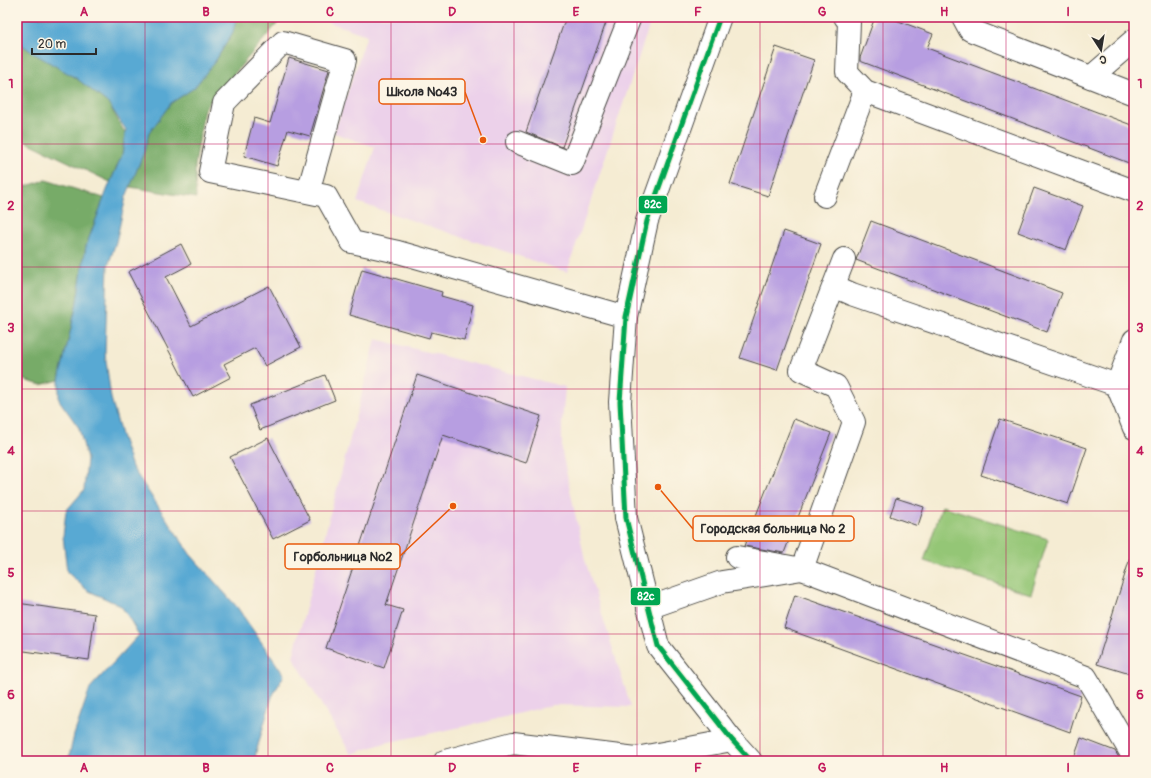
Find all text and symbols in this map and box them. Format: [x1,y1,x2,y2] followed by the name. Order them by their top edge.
[80,4,89,20] text: A
[202,4,210,20] text: B
[326,4,334,20] text: C
[448,4,456,20] text: D
[573,4,580,20] text: E
[694,4,702,20] text: F
[818,4,827,20] text: G
[940,4,948,20] text: H
[1066,4,1070,20] text: I
[32,30,96,56] scale bar
[1081,30,1121,70] north arrow
[38,37,67,52] text: 20 m
[1098,52,1108,66] text: С
[8,76,14,92] text: 1
[1137,76,1143,92] text: 1
[379,79,465,104] callout: Школа №43
[386,84,457,100] text: Школа №43
[638,195,668,214] line badge: 82с
[7,198,15,214] text: 2
[644,198,662,211] text: 82с
[1136,198,1144,214] text: 2
[7,320,15,336] text: 3
[1136,320,1144,336] text: 3
[7,443,15,459] text: 4
[1136,443,1144,459] text: 4
[693,516,854,541] callout: Городская больница № 2
[701,521,845,537] text: Городская больница № 2
[285,544,400,569] callout: Горбольница №2
[294,549,392,565] text: Горбольница №2
[7,565,15,581] text: 5
[1136,565,1144,581] text: 5
[630,587,661,606] line badge: 82с
[637,590,655,603] text: 82с
[7,687,15,703] text: 6
[1136,687,1144,703] text: 6
[80,760,89,776] text: A
[202,760,210,776] text: B
[326,760,334,776] text: C
[448,760,456,776] text: D
[573,760,580,776] text: E
[694,760,702,776] text: F
[818,760,827,776] text: G
[940,760,948,776] text: H
[1066,760,1070,776] text: I

